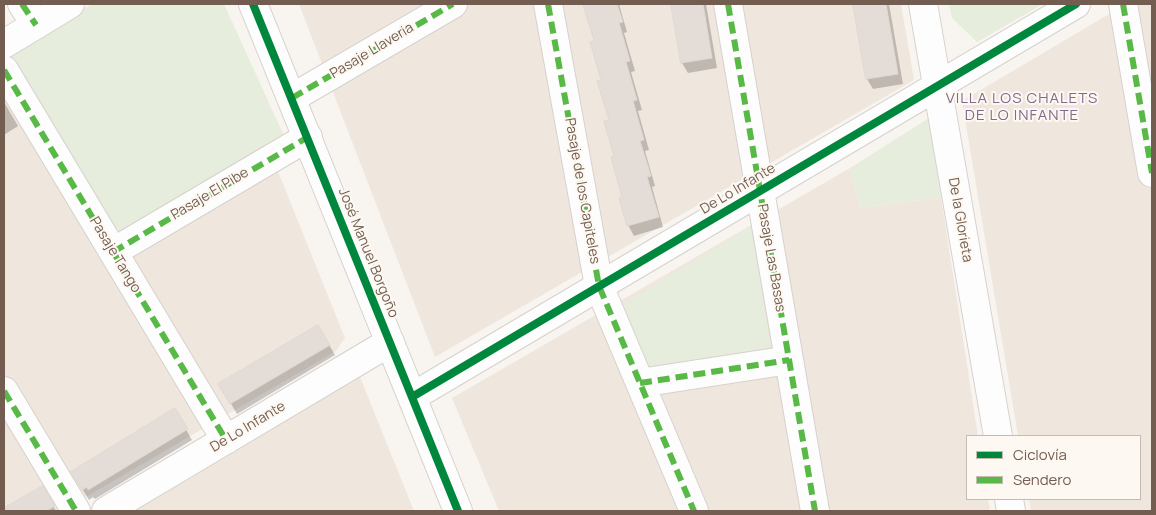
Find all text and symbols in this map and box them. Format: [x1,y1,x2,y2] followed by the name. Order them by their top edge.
[327,19,417,83] street label: Pasaje Llaveria
[944,90,1100,125] district label: VILLA LOS CHALETS DE LO INFANTE
[561,117,603,265] street label: Pasaje de los Capiteles
[697,160,779,218] street label: De Lo Infante
[168,164,252,224] street label: Pasaje El Pibe
[944,176,976,264] street label: De la Glorieta
[334,186,402,320] street label: José Manuel Borgoño
[753,203,789,313] street label: Pasaje Las Basas
[86,214,144,296] street label: Pasaje Tango
[207,398,289,456] street label: De Lo Infante
[966,435,1141,500] legend
[1013,444,1067,465] text: Ciclovía
[1013,469,1071,490] text: Sendero

